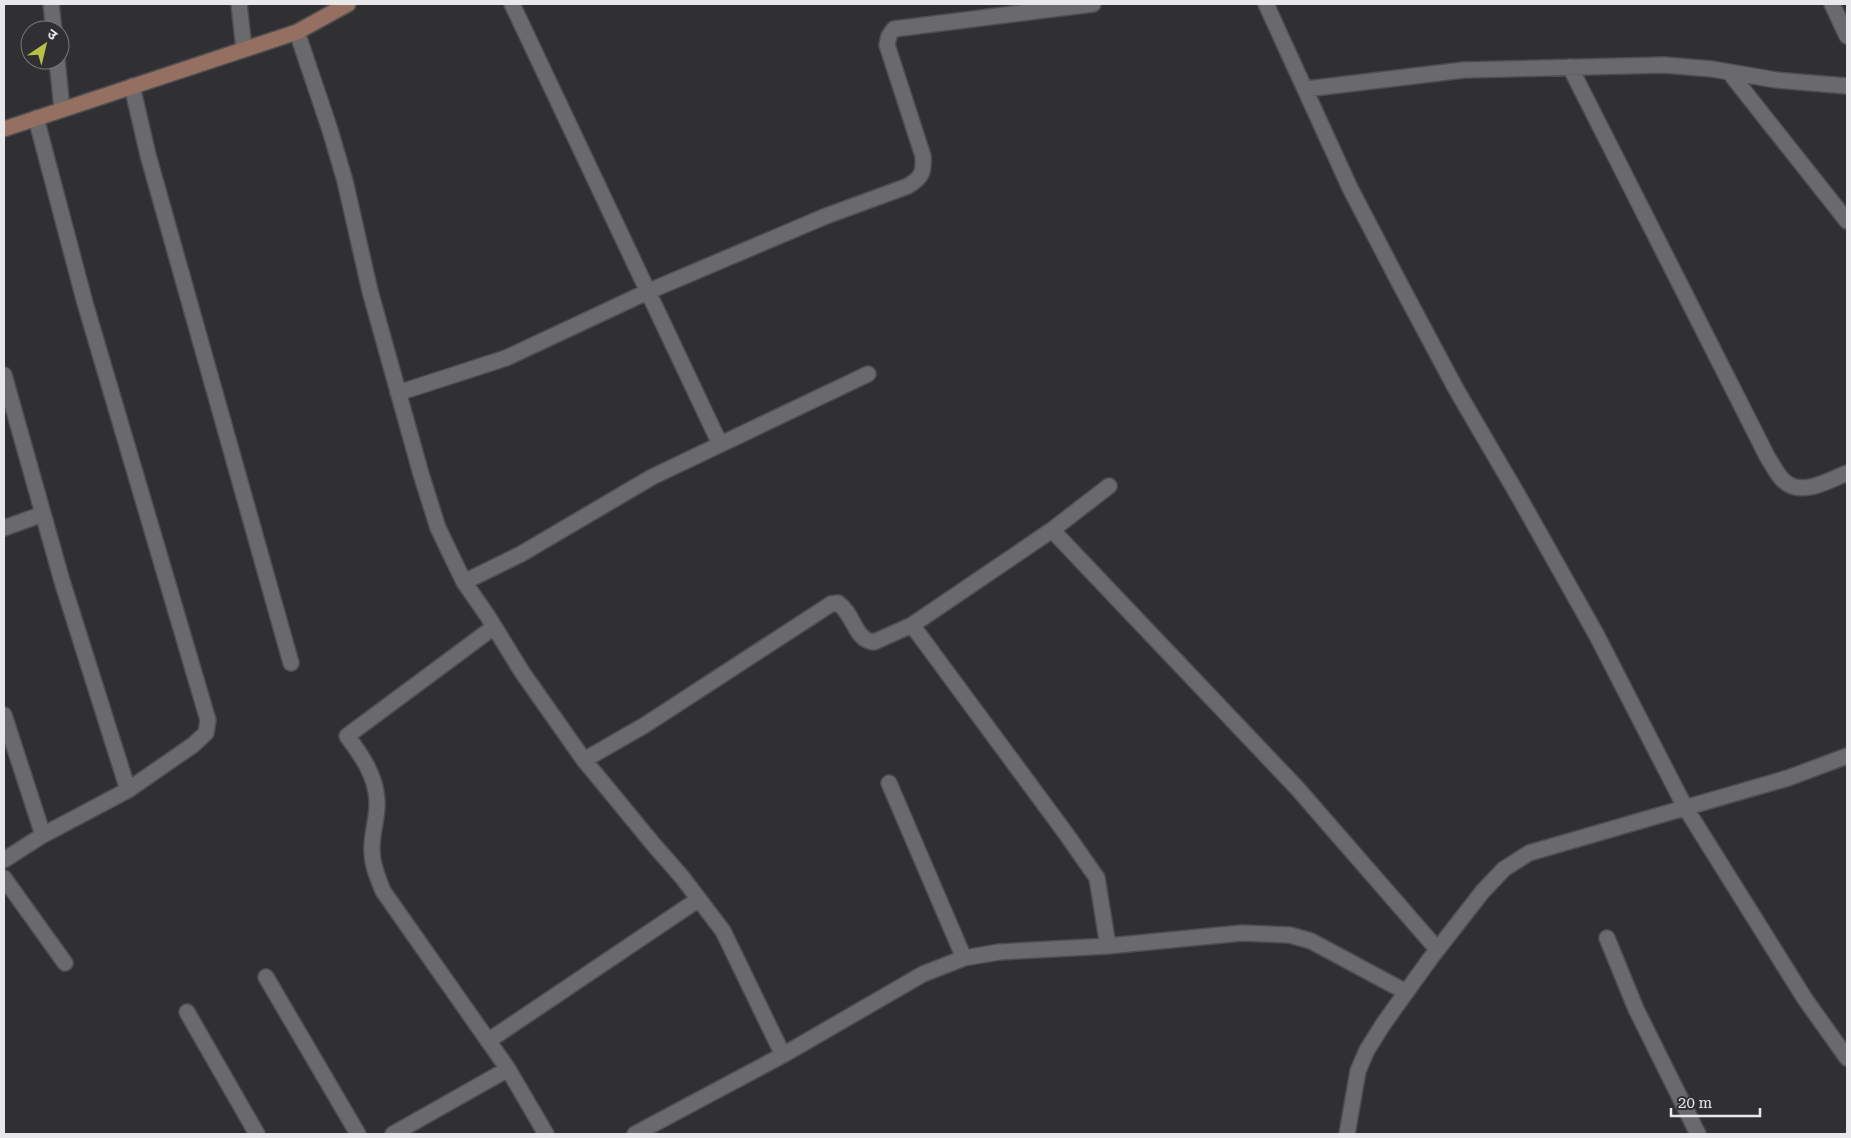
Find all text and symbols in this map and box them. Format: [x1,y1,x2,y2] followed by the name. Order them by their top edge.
[20,20,70,70] north arrow
[45,25,61,44] text: उ
[1671,1086,1760,1118] scale bar
[1678,1094,1713,1112] text: 20 m

